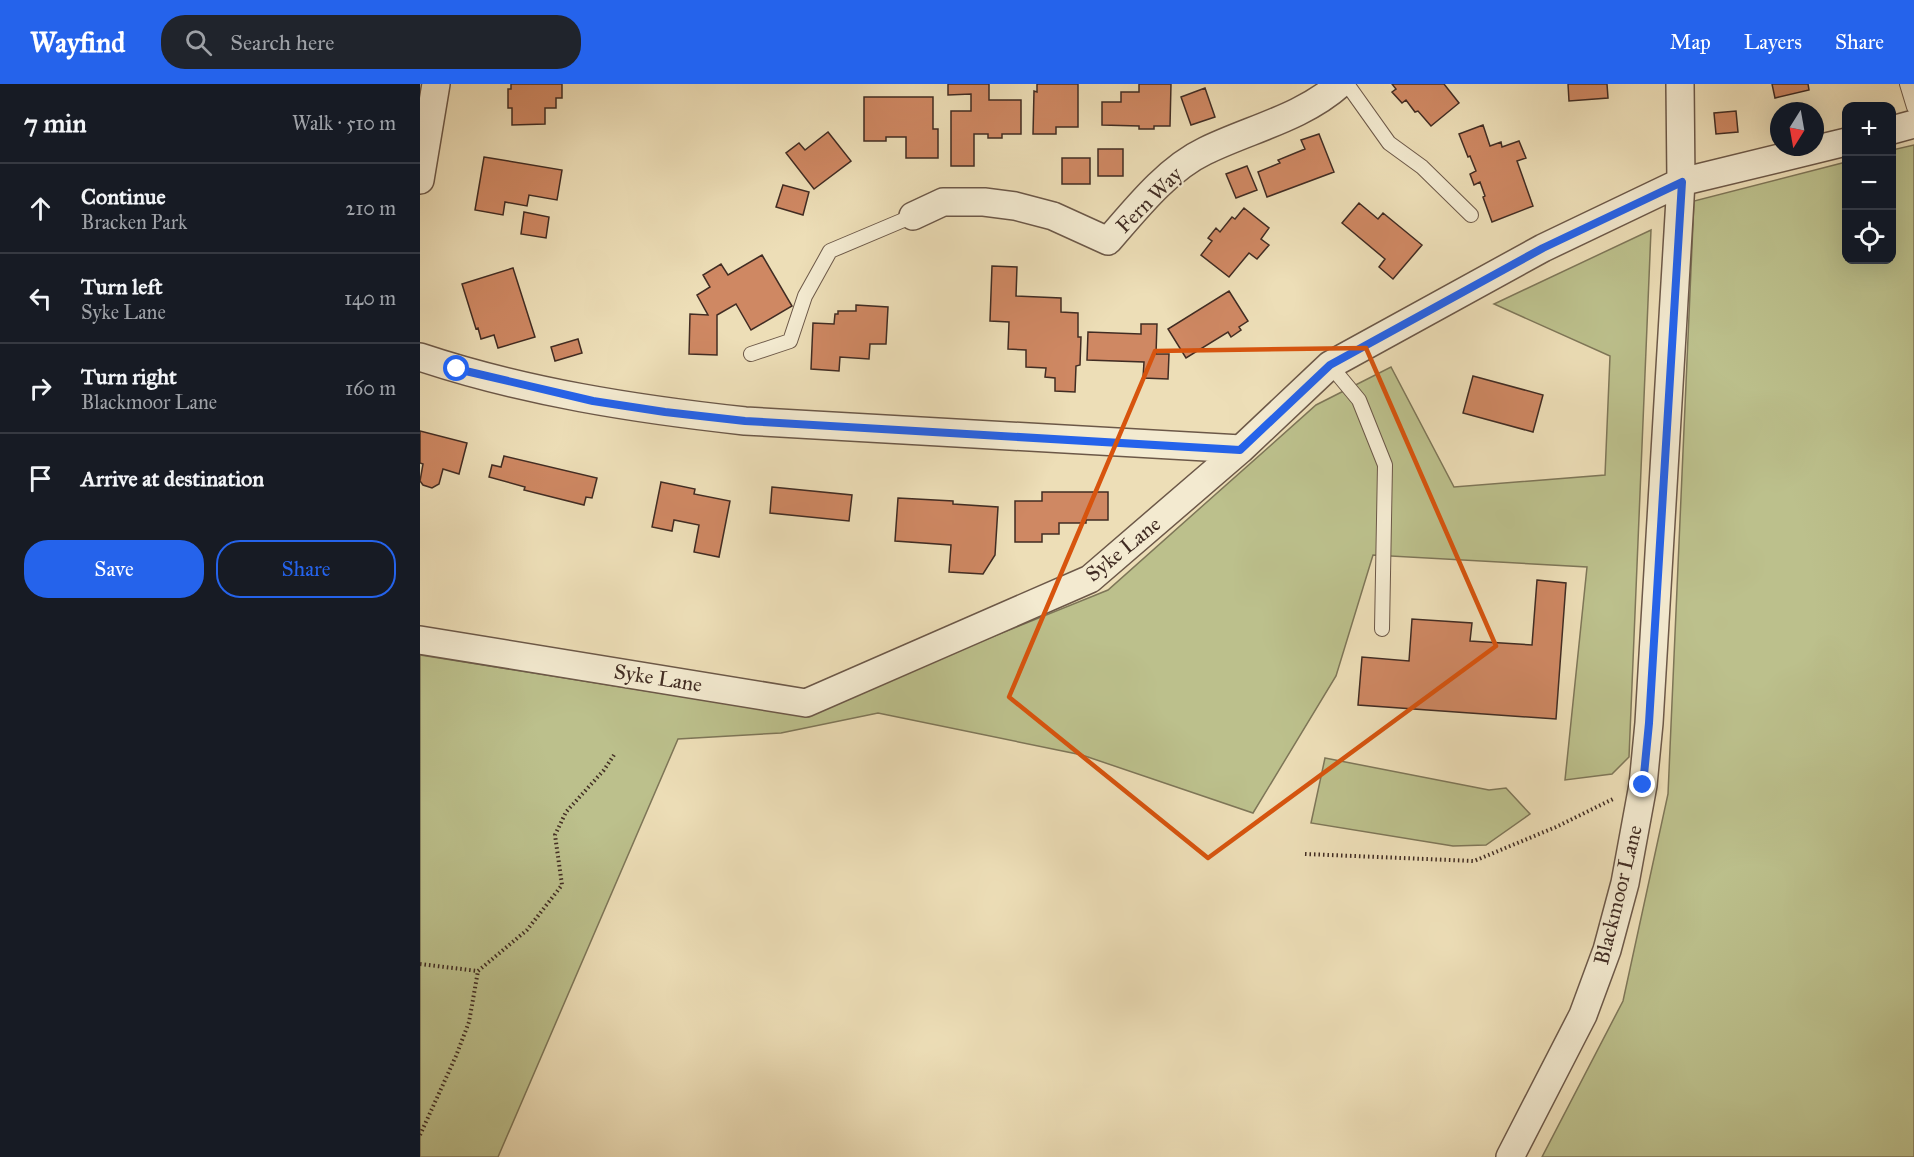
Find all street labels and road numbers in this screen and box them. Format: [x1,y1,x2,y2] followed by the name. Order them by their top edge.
[1110,161,1188,239] street label: Fern Way
[1080,511,1166,587] street label: Syke Lane
[612,658,704,698] street label: Syke Lane
[1588,822,1648,967] street label: Blackmoor Lane

